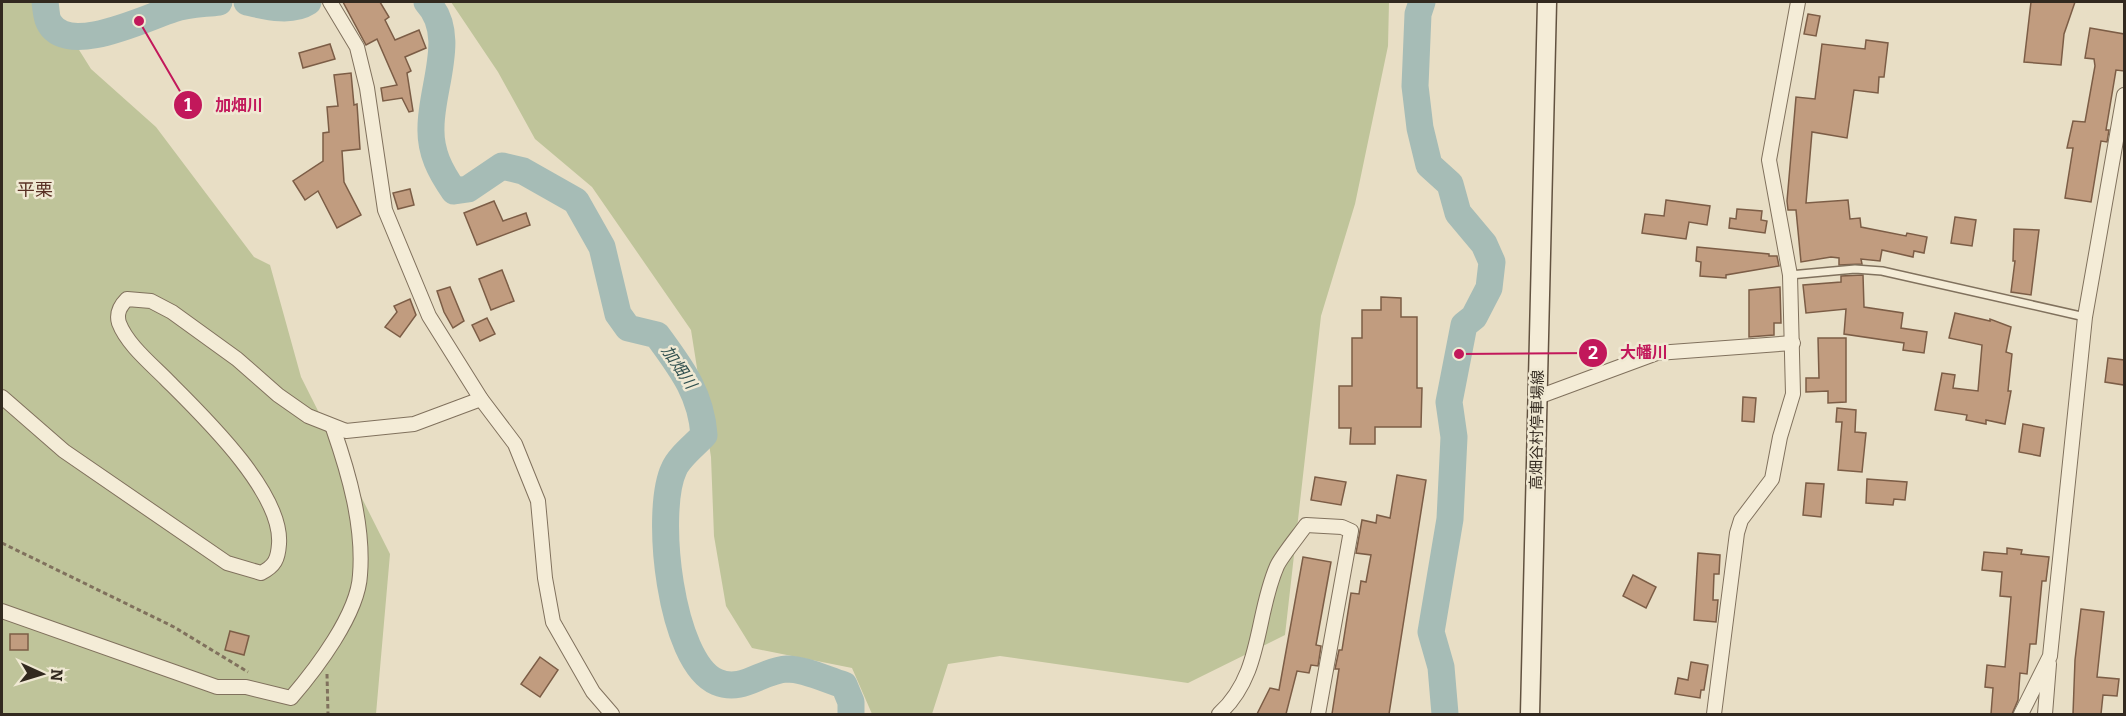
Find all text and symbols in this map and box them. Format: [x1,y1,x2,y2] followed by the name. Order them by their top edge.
[173,88,275,122] callout: 加畑川
[184,94,192,116] text: 1
[215,96,263,115] text: 加畑川
[17,179,53,201] district label: 平栗
[1578,336,1680,370] callout: 大幡川
[658,342,701,394] water label: 加畑川
[1588,342,1598,364] text: 2
[1620,343,1668,362] text: 大幡川
[1527,370,1547,490] street label: 高畑谷村停車場線
[12,644,72,704] north arrow
[47,668,66,682] text: N

